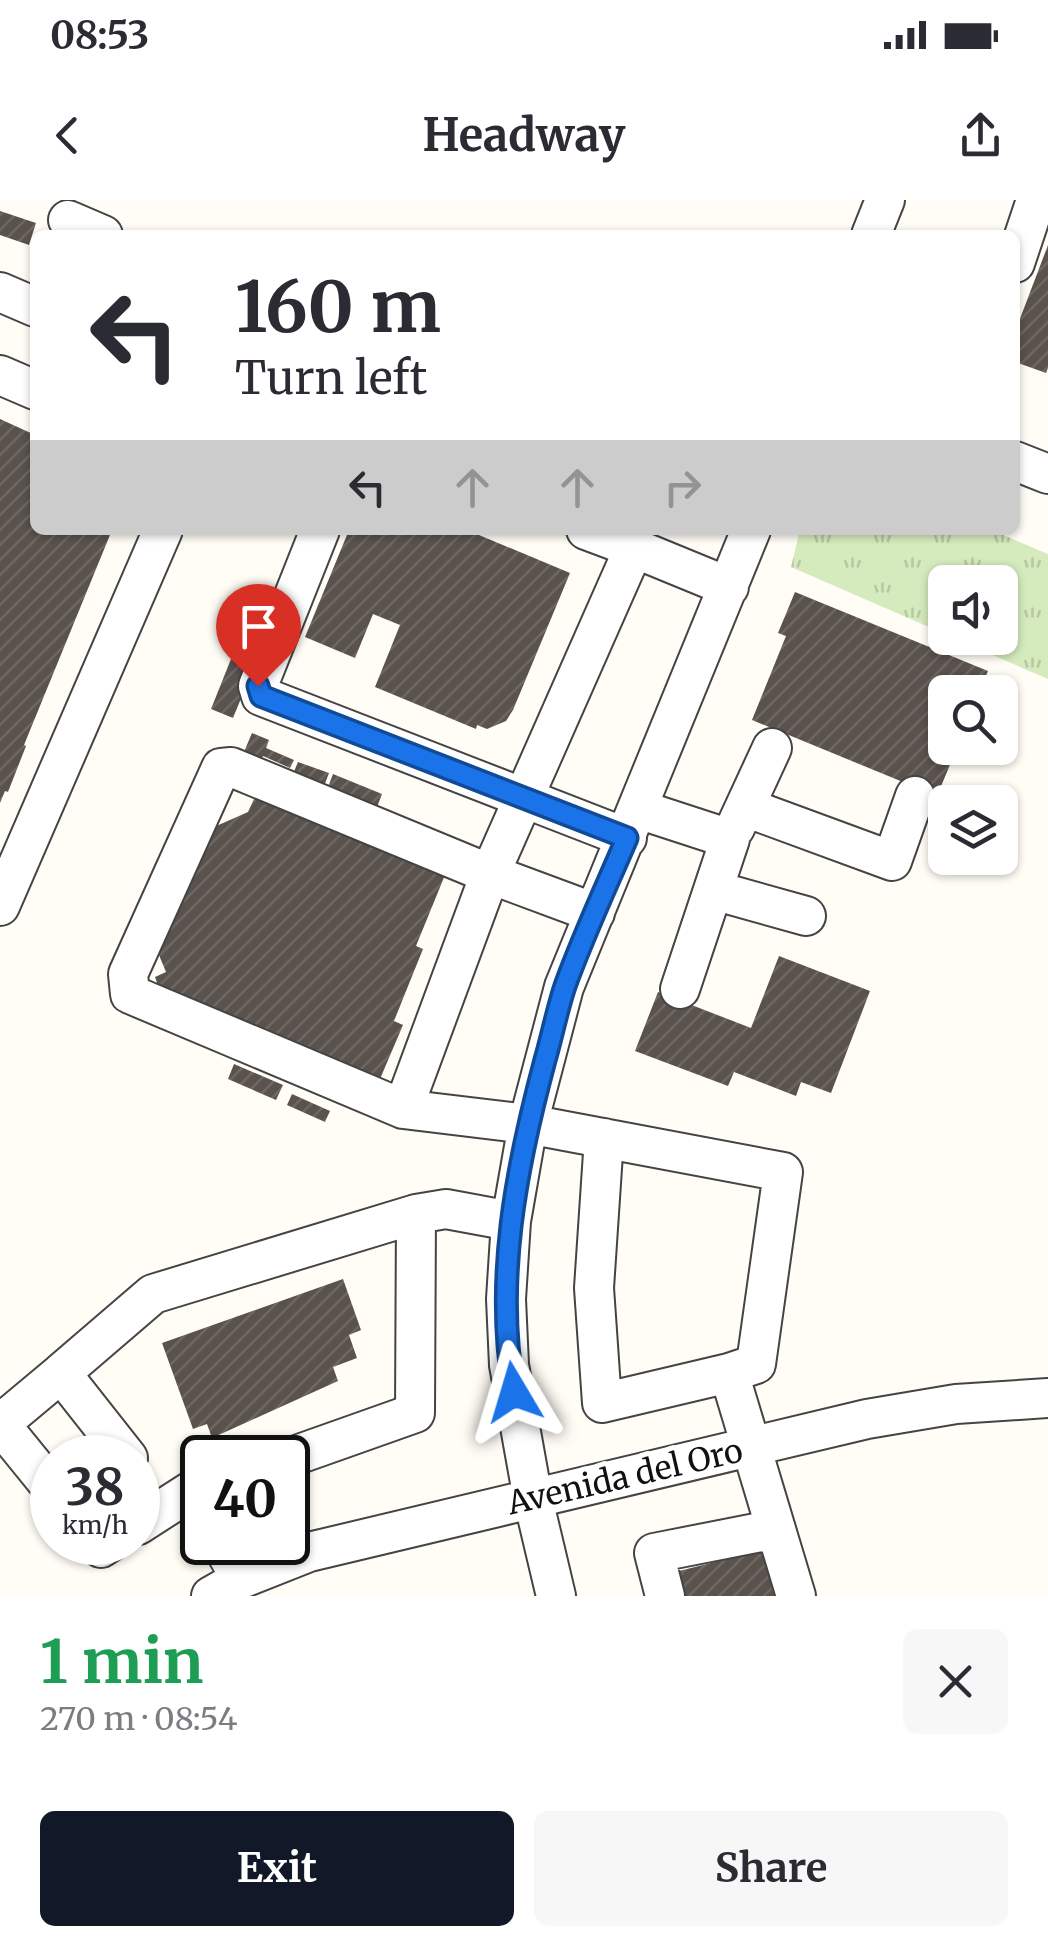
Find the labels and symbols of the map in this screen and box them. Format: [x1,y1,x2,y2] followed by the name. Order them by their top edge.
[216,584,301,687] pin
[462,1340,566,1444] position arrow
[503,1431,746,1524] street label: Avenida del Oro
[180,1435,310,1565] speed limit sign: 40

